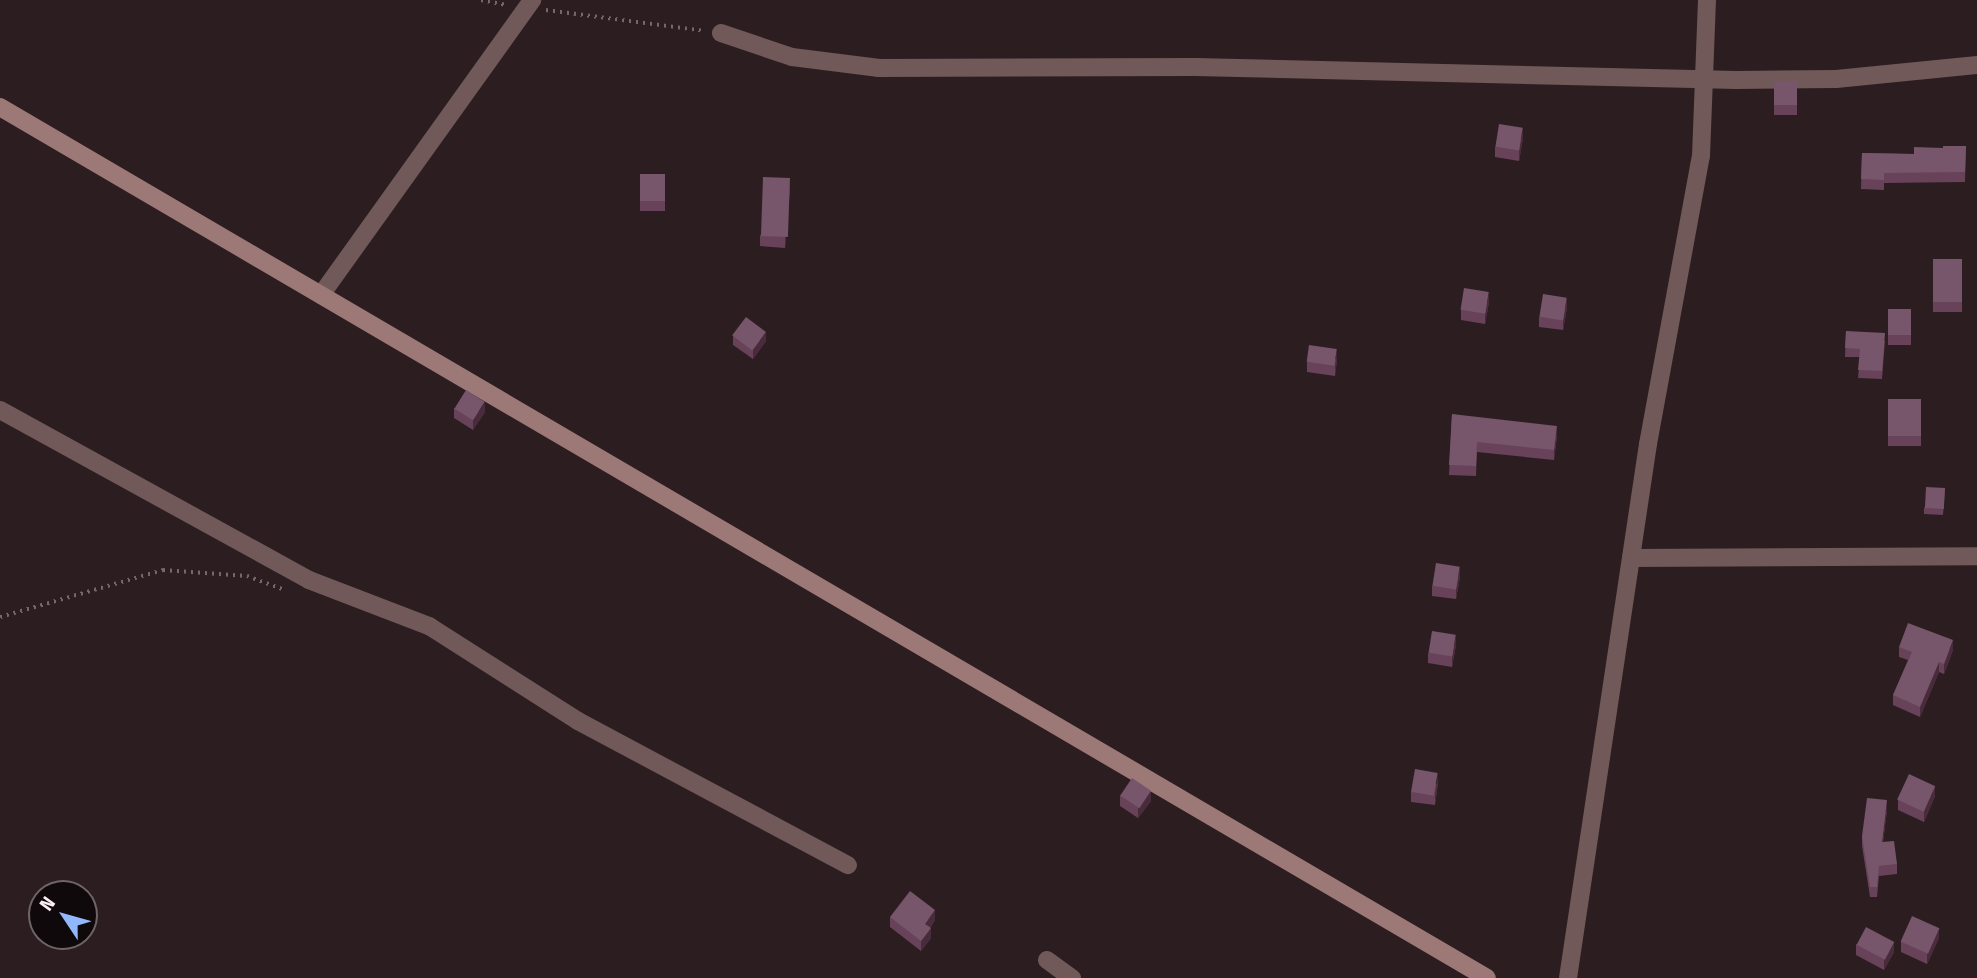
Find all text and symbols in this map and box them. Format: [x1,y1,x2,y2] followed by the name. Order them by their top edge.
[28,880,98,950] north arrow
[35,892,60,915] text: N

